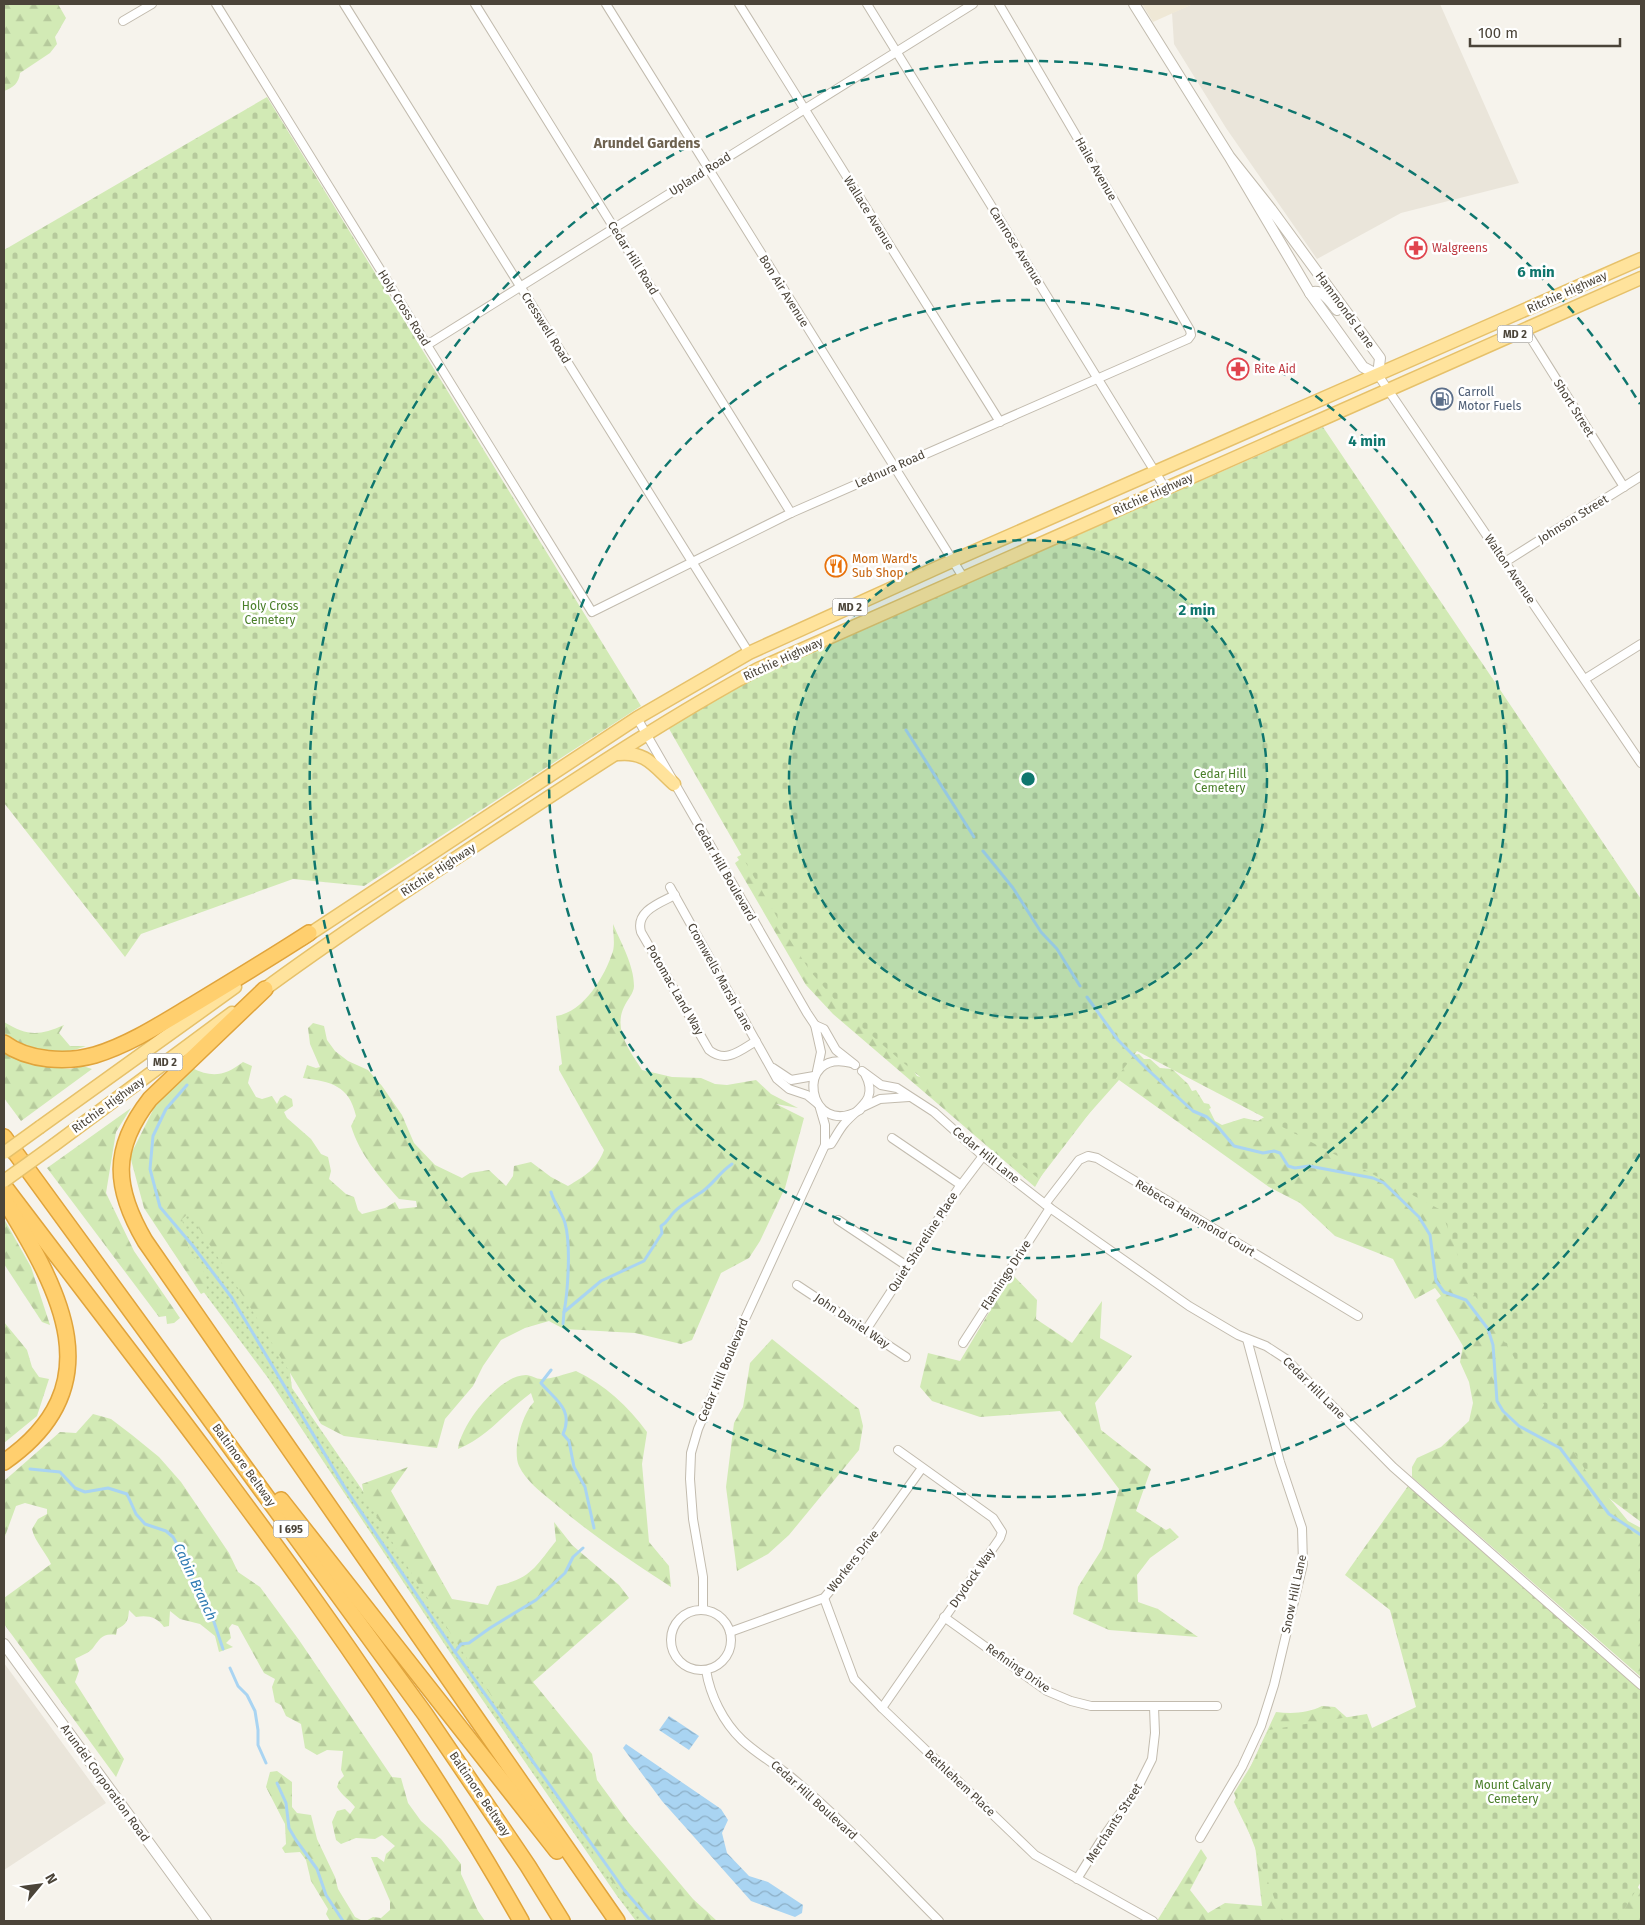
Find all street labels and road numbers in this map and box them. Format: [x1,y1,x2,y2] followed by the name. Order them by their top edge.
[1072,135,1120,203] street label: Haile Avenue
[667,149,733,199] street label: Upland Road
[841,173,897,253] street label: Wallace Avenue
[986,204,1046,288] street label: Camrose Avenue
[605,219,661,297] street label: Cedar Hill Road
[756,252,812,330] street label: Bon Air Avenue
[375,267,433,349] street label: Holy Cross Road
[1525,268,1609,316] street label: Ritchie Highway
[1313,269,1377,351] street label: Hammonds Lane
[518,290,574,366] street label: Cresswell Road
[1498,326,1532,342] road number: MD 2
[1551,377,1598,440] street label: Short Street
[853,447,927,491] street label: Lednura Road
[1111,470,1195,518] street label: Ritchie Highway
[1535,491,1611,546] street label: Johnson Street
[1482,532,1538,606] street label: Walton Avenue
[832,598,868,616] road number: MD 2
[741,634,825,684] street label: Ritchie Highway
[691,820,759,924] street label: Cedar Hill Boulevard
[398,841,478,899] street label: Ritchie Highway
[685,921,755,1033] street label: Cromwells Marsh Lane
[643,942,707,1038] street label: Potomac Land Way
[148,1054,182,1070] road number: MD 2
[69,1074,147,1136] street label: Ritchie Highway
[950,1124,1022,1186] street label: Cedar Hill Lane
[1133,1177,1258,1260] street label: Rebecca Hammond Court
[885,1189,961,1295] street label: Quiet Shoreline Place
[978,1237,1034,1313] street label: Flamingo Drive
[812,1291,892,1351] street label: John Daniel Way
[695,1316,751,1424] street label: Cedar Hill Boulevard
[1280,1354,1348,1422] street label: Cedar Hill Lane
[209,1421,279,1509] street label: Baltimore Beltway
[274,1520,308,1538] road number: I 695
[824,1527,882,1595] street label: Workers Drive
[946,1546,998,1610] street label: Drydock Way
[1279,1553,1309,1635] street label: Snow Hill Lane
[983,1641,1053,1695] street label: Refining Drive
[58,1722,152,1844] street label: Arundel Corporation Road
[922,1747,998,1819] street label: Bethlehem Place
[447,1749,513,1839] street label: Baltimore Beltway
[768,1758,860,1842] street label: Cedar Hill Boulevard
[1083,1780,1145,1865] street label: Merchants Street

